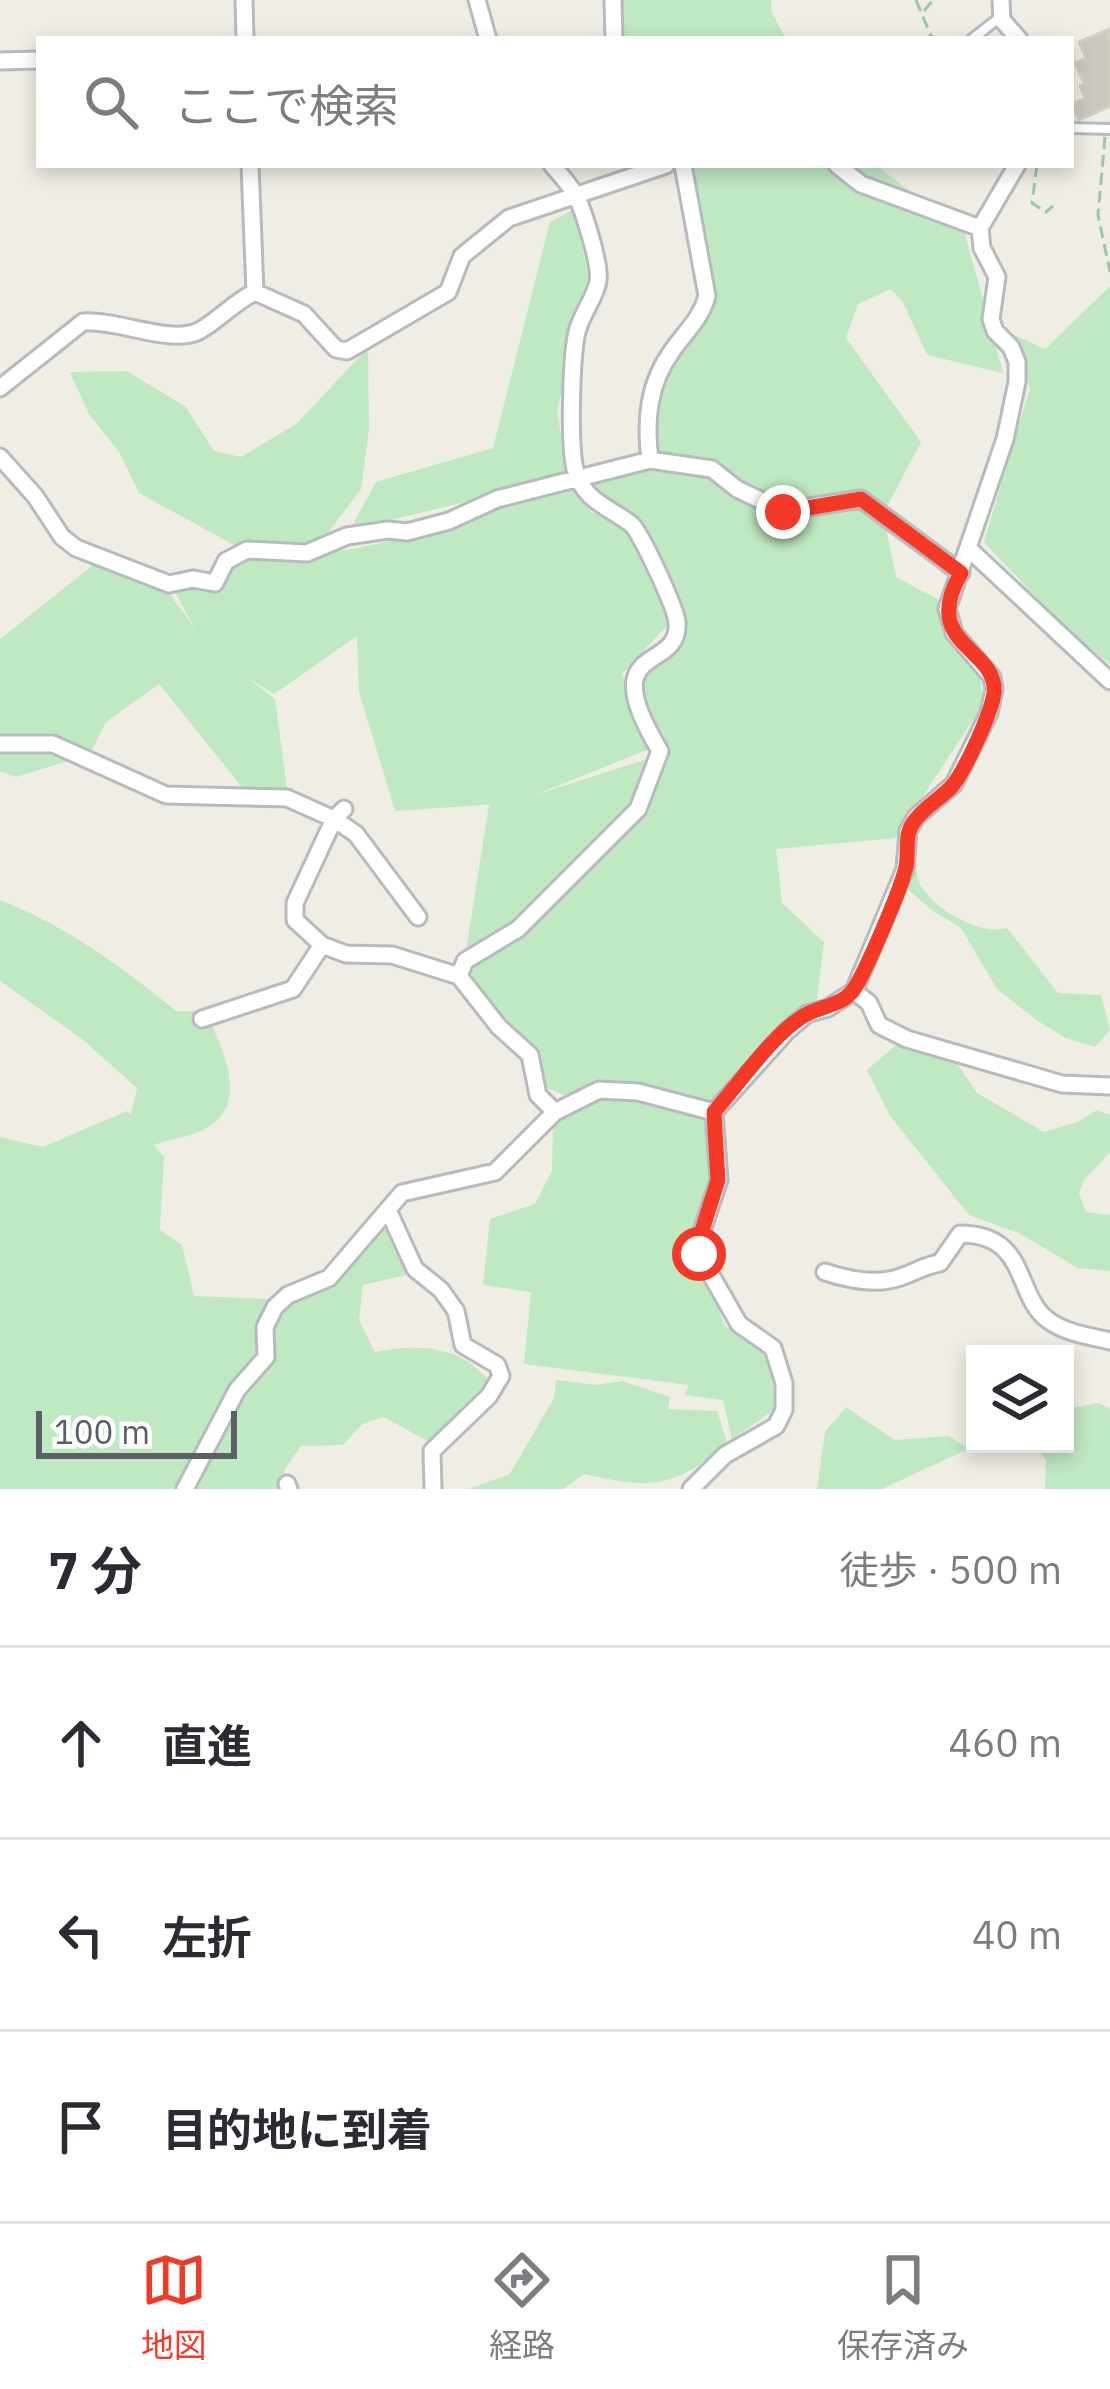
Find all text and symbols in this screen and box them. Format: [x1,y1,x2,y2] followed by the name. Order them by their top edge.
[36,36,1074,168] search box
[78,69,144,135] icon: search
[174,76,399,134] text: ここで検索
[756,485,810,539] route end
[672,1227,726,1281] route start
[966,1345,1074,1453] map controls
[966,1345,1074,1453] button: layers
[36,1405,237,1458] scale bar
[54,1410,150,1453] text: 100 m
[48,1537,142,1603] text: 7 分
[839,1544,1062,1595] text: 徒歩 · 500 m
[48,1710,114,1776] icon: ahead
[162,1716,252,1774] text: 直進
[949,1717,1062,1768] text: 460 m
[48,1902,114,1968] icon: left
[162,1908,252,1966] text: 左折
[972,1909,1062,1960] text: 40 m
[48,2094,114,2160] icon: arrive
[162,2100,432,2158] text: 目的地に到着
[141,2247,207,2367] tab: 地図
[489,2247,555,2367] tab: 経路
[837,2247,969,2367] tab: 保存済み

